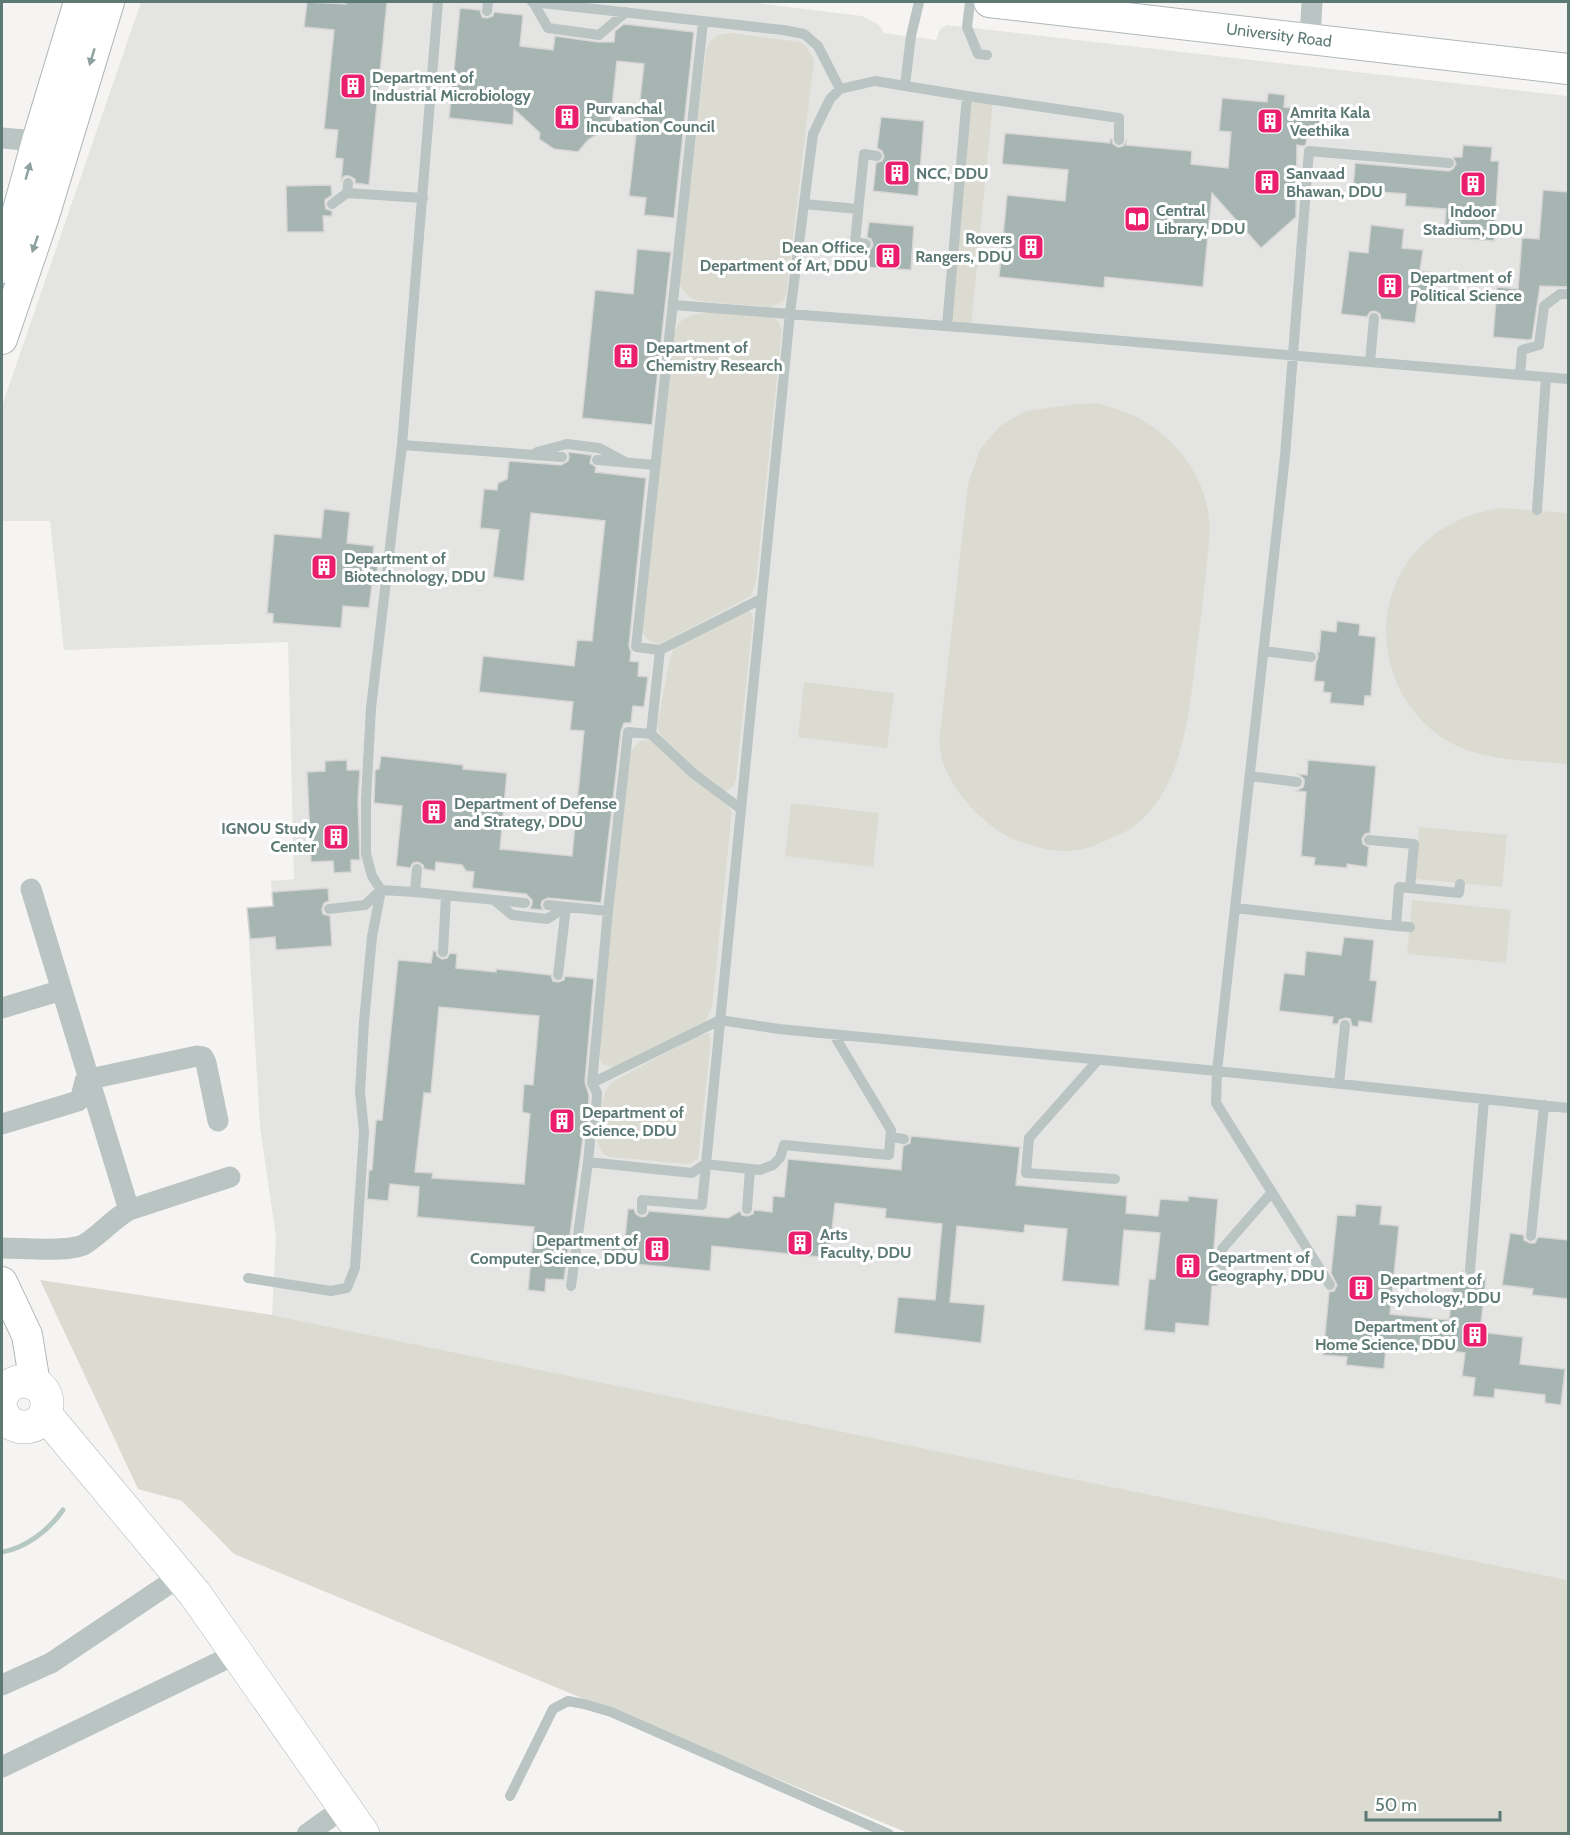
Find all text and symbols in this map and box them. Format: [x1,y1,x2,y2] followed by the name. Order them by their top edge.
[1225,19,1333,51] street label: University Road
[87,49,96,67] one-way arrow
[372,68,531,105] place label: Department of Industrial Microbiology
[338,71,368,101] building icon: Department of Industrial Microbiology
[586,99,715,136] place label: Purvanchal Incubation Council
[552,102,582,132] building icon: Purvanchal Incubation Council
[1290,103,1370,140] place label: Amrita Kala Veethika
[1255,106,1285,136] building icon: Amrita Kala Veethika
[882,158,912,188] building icon: NCC, DDU
[24,162,34,180] one-way arrow
[916,164,989,183] place label: NCC, DDU
[1286,164,1383,201] place label: Sanvaad Bhawan, DDU
[1252,167,1282,197] building icon: Sanvaad Bhawan, DDU
[1458,169,1488,199] building icon: Indoor Stadium, DDU
[1156,201,1245,238] place label: Central Library, DDU
[1423,202,1523,239] place label: Indoor Stadium, DDU
[1122,204,1152,234] library icon: Central Library, DDU
[915,229,1012,266] place label: Rovers Rangers, DDU
[1016,232,1046,262] building icon: Rovers Rangers, DDU
[29,235,39,253] one-way arrow
[700,238,868,275] place label: Dean Office, Department of Art, DDU
[873,241,903,271] building icon: Dean Office, Department of Art, DDU
[1410,268,1522,305] place label: Department of Political Science
[1375,271,1405,301] building icon: Department of Political Science
[646,338,782,375] place label: Department of Chemistry Research
[611,341,641,371] building icon: Department of Chemistry Research
[344,549,486,586] place label: Department of Biotechnology, DDU
[309,552,339,582] building icon: Department of Biotechnology, DDU
[454,794,617,831] place label: Department of Defense and Strategy, DDU
[419,797,449,827] building icon: Department of Defense and Strategy, DDU
[221,819,317,856] place label: IGNOU Study Center
[321,822,351,852] building icon: IGNOU Study Center
[582,1103,685,1140] place label: Department of Science, DDU
[547,1106,577,1136] building icon: Department of Science, DDU
[820,1225,911,1262] place label: Arts Faculty, DDU
[785,1228,815,1258] building icon: Arts Faculty, DDU
[470,1231,639,1268] place label: Department of Computer Science, DDU
[642,1234,672,1264] building icon: Department of Computer Science, DDU
[1208,1248,1325,1285] place label: Department of Geography, DDU
[1173,1251,1203,1281] building icon: Department of Geography, DDU
[1380,1270,1501,1307] place label: Department of Psychology, DDU
[1346,1273,1376,1303] building icon: Department of Psychology, DDU
[1315,1317,1457,1354] place label: Department of Home Science, DDU
[1460,1320,1490,1350] building icon: Department of Home Science, DDU
[1366,1784,1500,1822] scale bar
[1375,1794,1417,1816] text: 50 m

